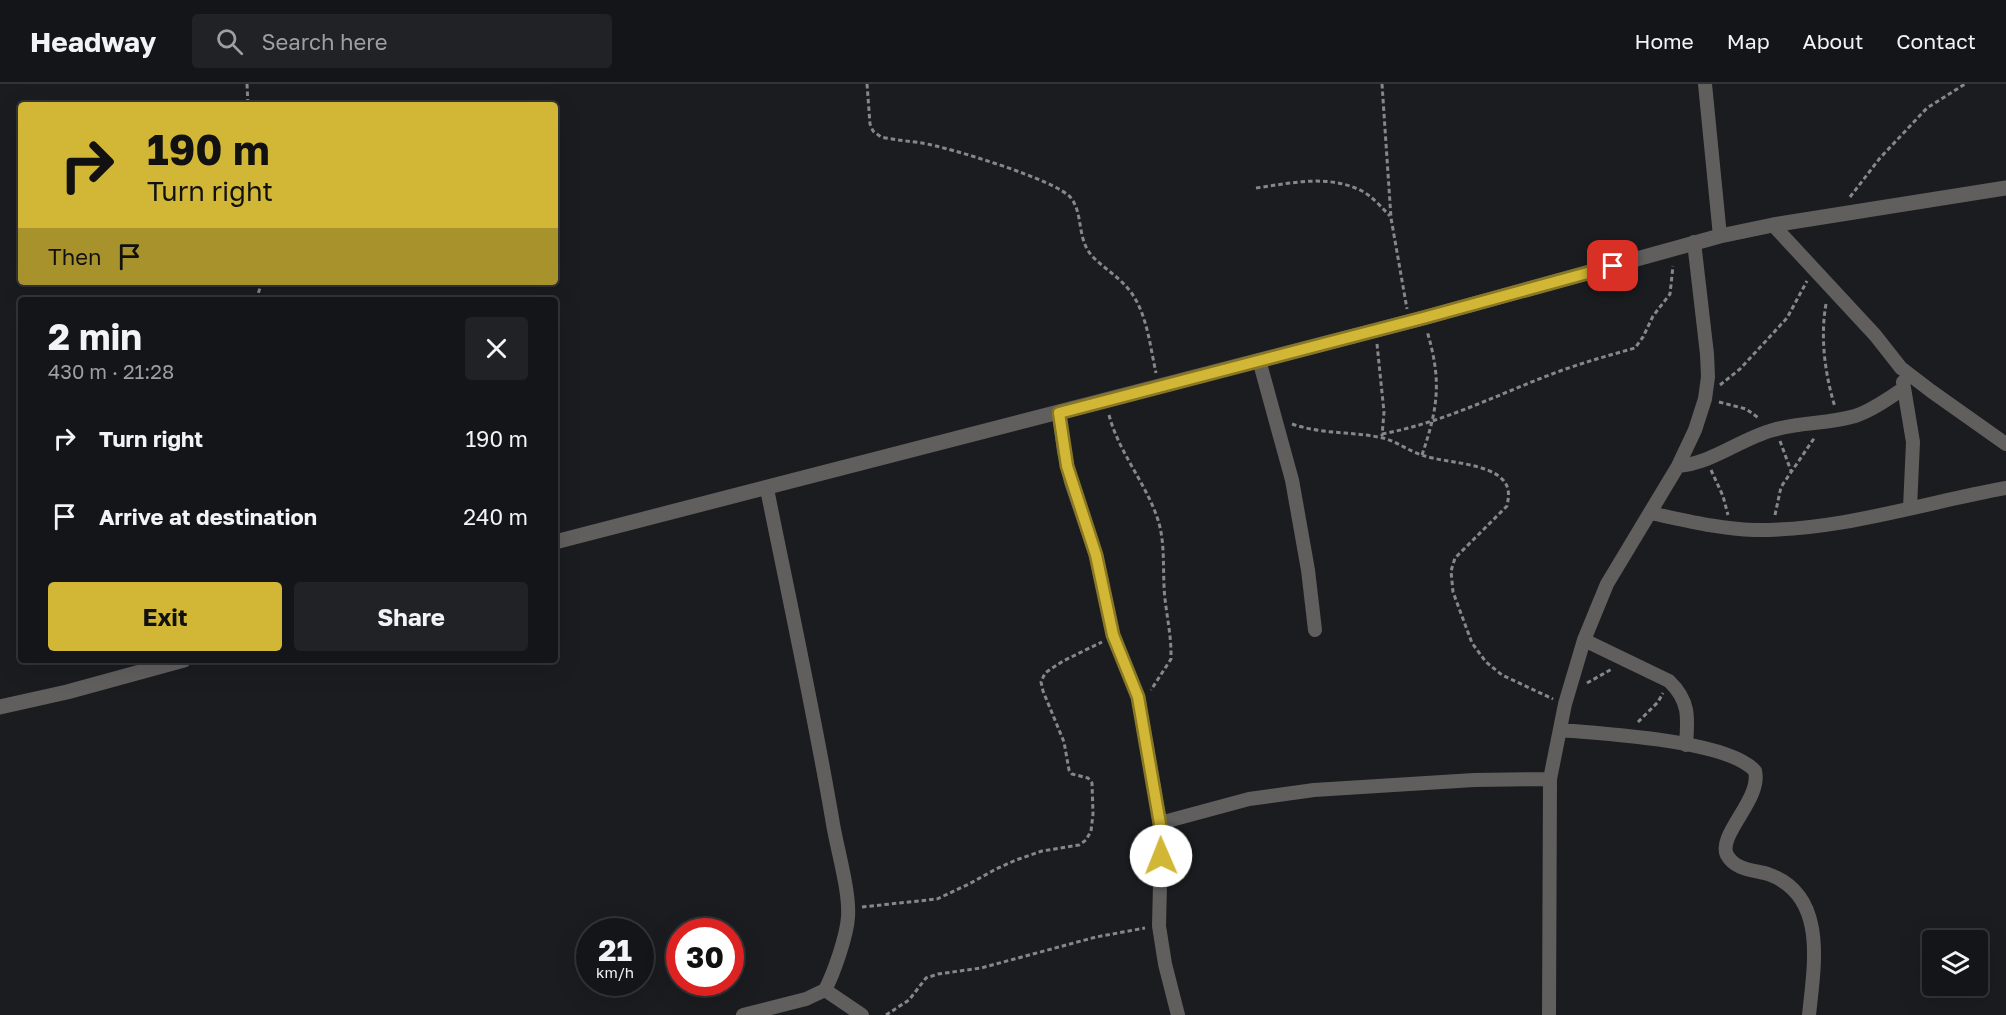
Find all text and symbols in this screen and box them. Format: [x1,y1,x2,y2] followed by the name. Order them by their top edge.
[192,14,612,68] search box
[30,25,156,58] text: Headway
[213,25,246,58] icon: search
[261,28,387,55] text: Search here
[1634,28,1694,54] text: Home
[1727,28,1770,54] text: Map
[1803,28,1863,54] text: About
[1896,28,1976,54] text: Contact
[147,124,270,174] text: 190 m
[48,126,126,204] icon: right
[147,175,273,207] text: Turn right
[113,240,146,273] icon: arrive
[1587,240,1638,291] pin
[48,243,101,270] text: Then
[1596,249,1629,282] icon: arrive
[48,315,142,358] text: 2 min
[465,317,528,380] button: close
[48,359,174,383] text: 430 m · 21:28
[48,422,81,455] icon: right
[99,425,203,452] text: Turn right
[465,425,528,452] text: 190 m
[48,500,81,533] icon: arrive
[99,503,317,530] text: Arrive at destination
[463,503,528,530] text: 240 m
[48,582,282,651] button: Exit
[294,582,528,651] button: Share
[1129,824,1193,888] position arrow
[666,918,744,996] speed limit sign: 30
[1922,930,1988,996] map controls
[1922,930,1988,996] button: layers
[598,932,632,968] text: 21
[596,963,634,981] text: km/h

